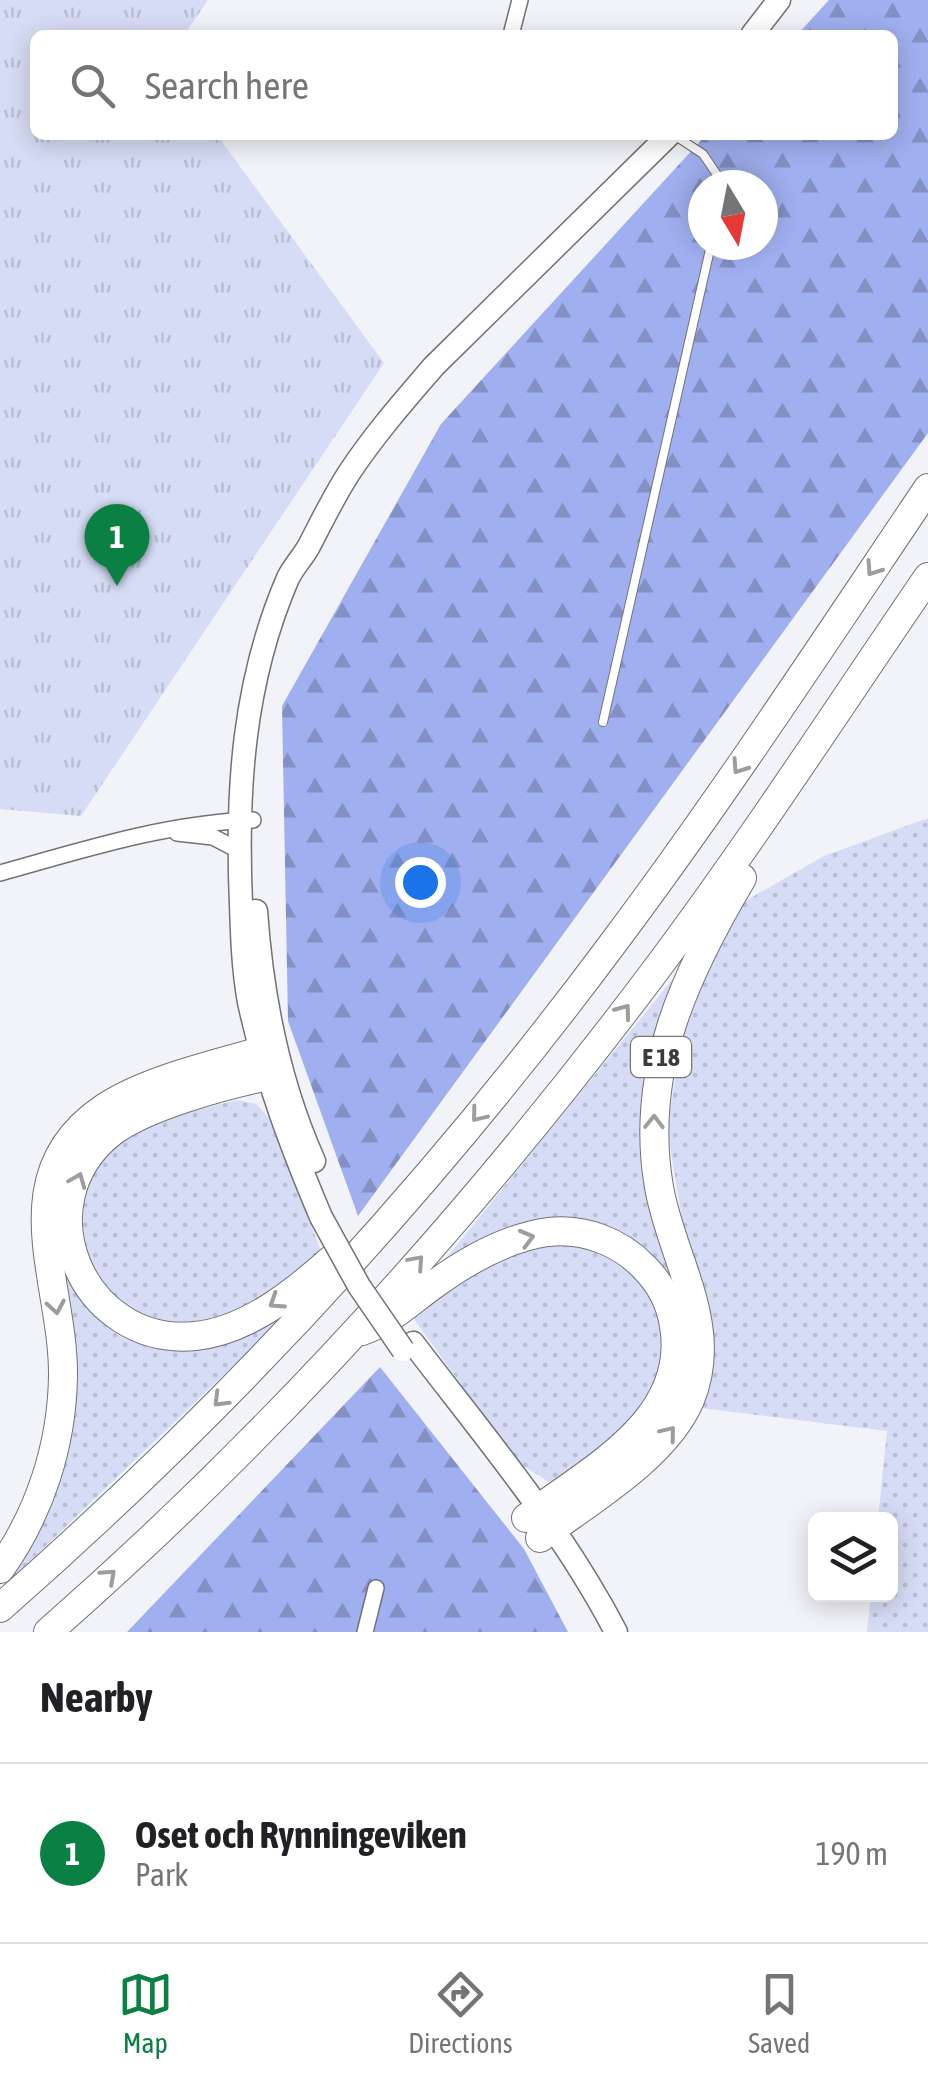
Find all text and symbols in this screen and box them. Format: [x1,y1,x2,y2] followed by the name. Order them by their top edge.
[30,30,898,140] search box
[65,58,120,113] icon: search
[145,64,309,107] text: Search here
[688,170,778,260] north arrow
[84,504,150,586] pin: 1
[867,558,885,577] one-way arrow
[733,756,751,774] one-way arrow
[395,857,446,908] your location
[612,1004,629,1022] one-way arrow
[631,1037,691,1077] road number: E 18
[472,1103,490,1121] one-way arrow
[643,1114,665,1130] one-way arrow
[66,1172,86,1190] one-way arrow
[518,1228,535,1249] one-way arrow
[406,1255,424,1274] one-way arrow
[269,1290,287,1309] one-way arrow
[45,1299,66,1316] one-way arrow
[214,1389,232,1407] one-way arrow
[657,1426,675,1444] one-way arrow
[808,1512,898,1602] map controls
[808,1512,898,1602] button: layers
[97,1570,116,1588] one-way arrow
[40,1673,153,1721] text: Nearby
[135,1813,467,1856] text: Oset och Rynningeviken
[65,1835,80,1872] text: 1
[815,1835,888,1872] text: 190 m
[135,1856,188,1893] text: Park
[118,1967,173,2059] tab: Map
[408,1967,513,2059] tab: Directions
[748,1967,810,2059] tab: Saved

